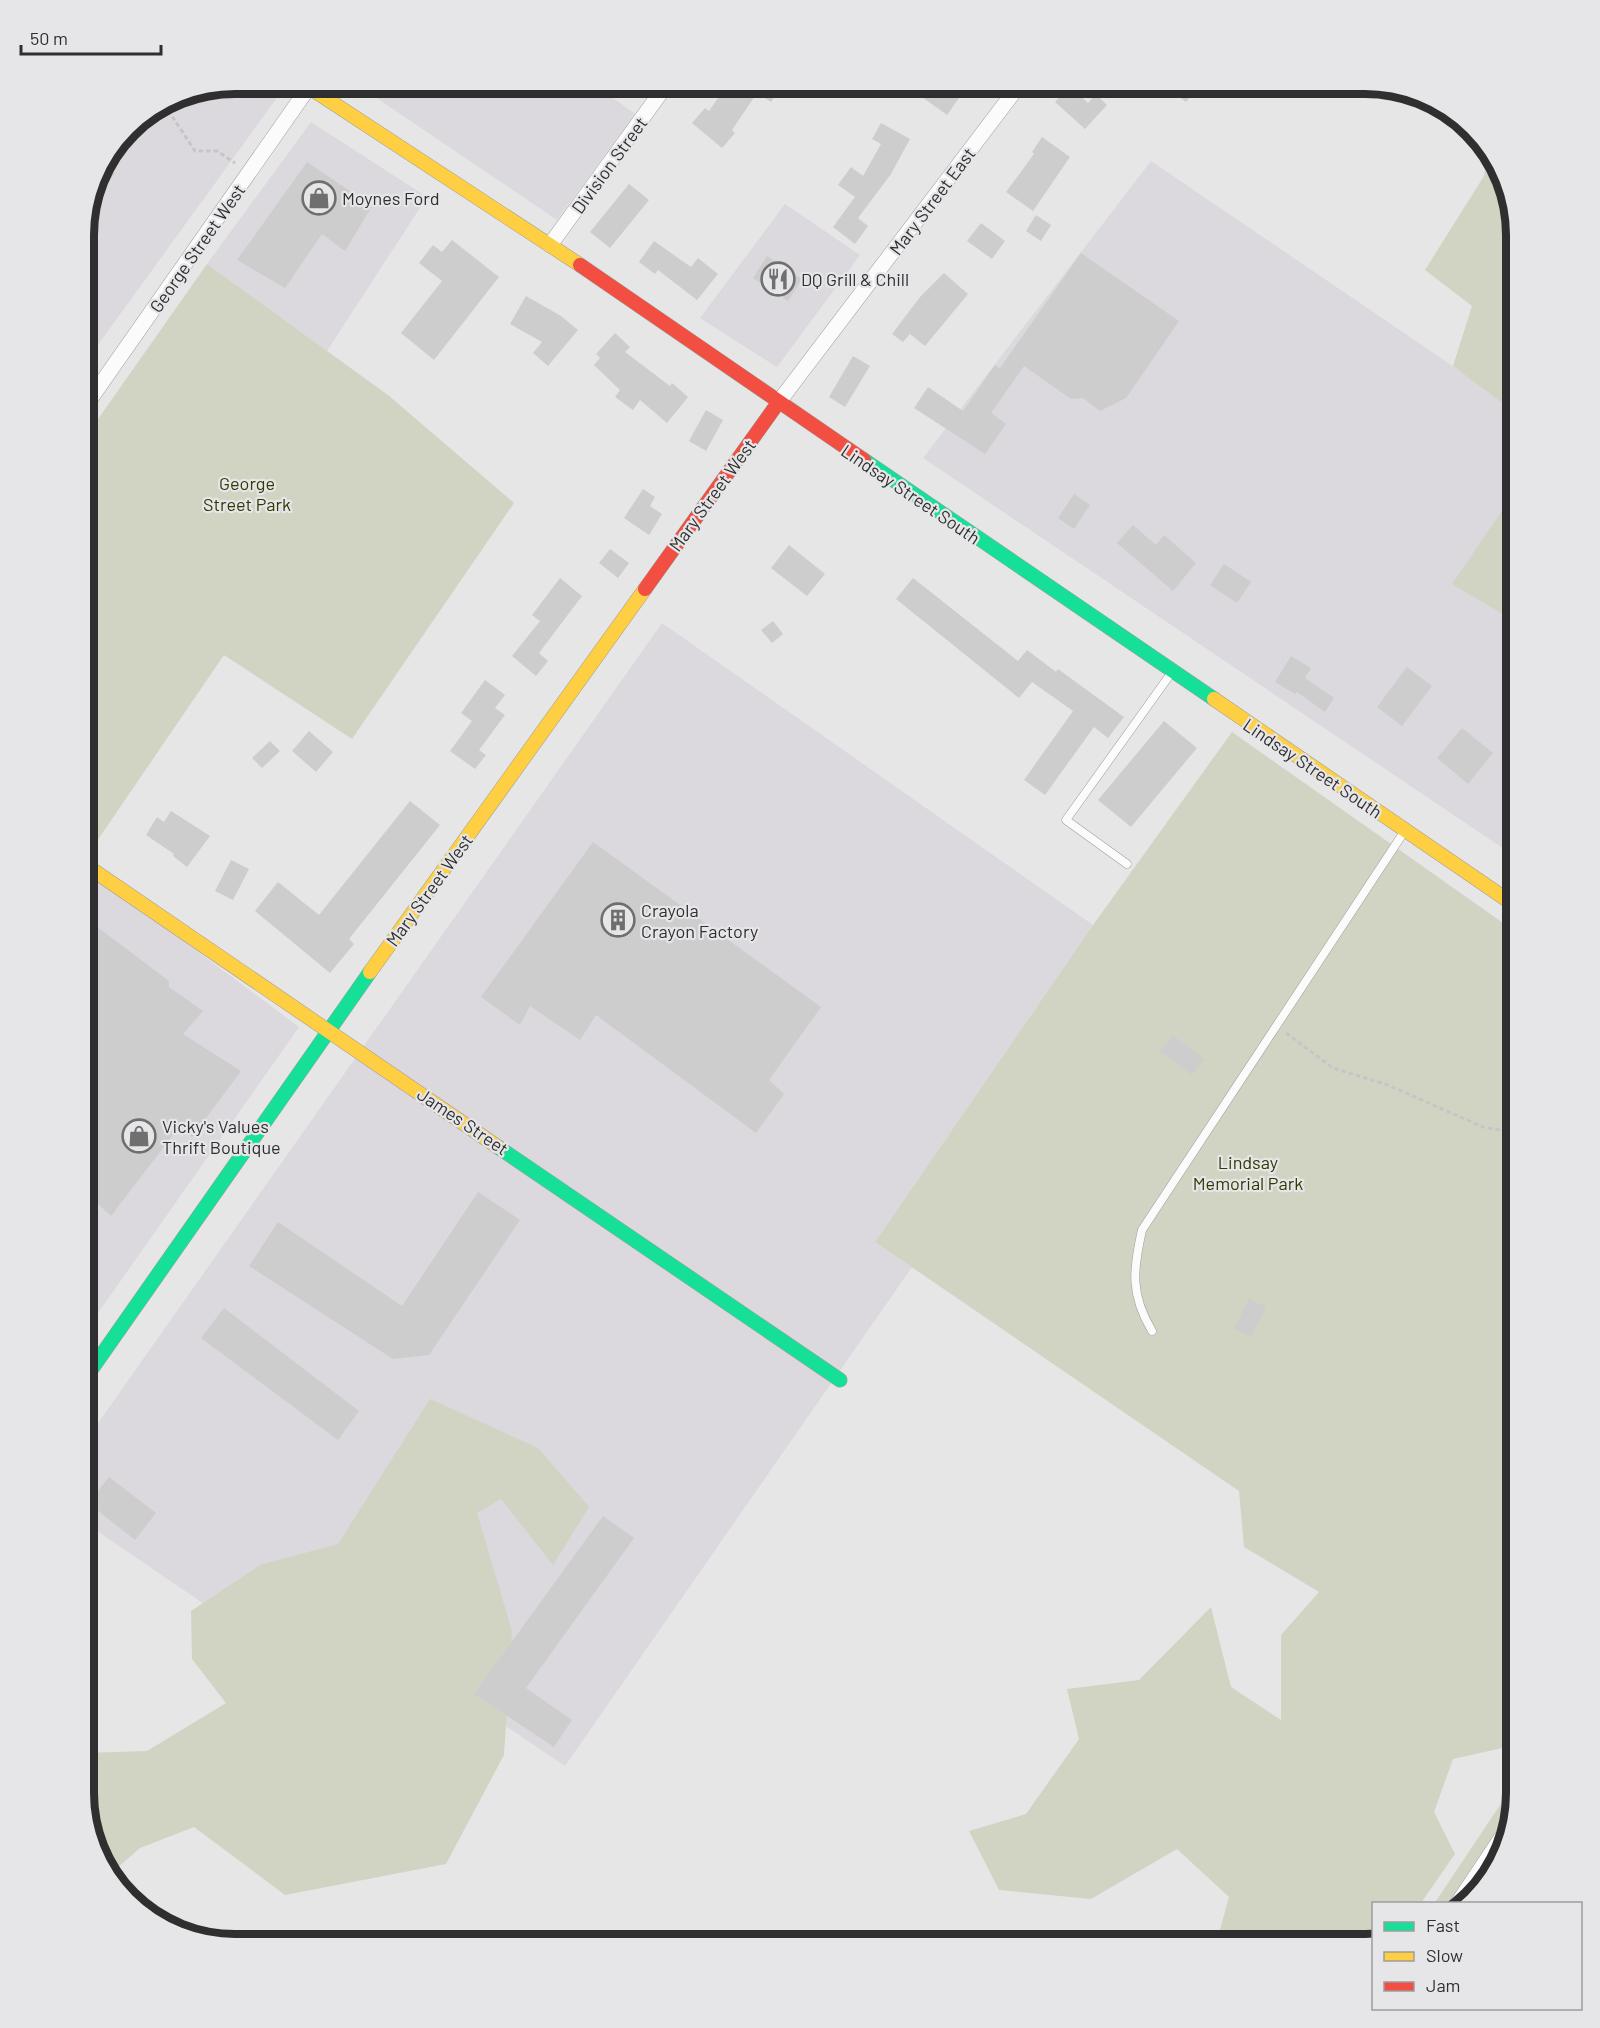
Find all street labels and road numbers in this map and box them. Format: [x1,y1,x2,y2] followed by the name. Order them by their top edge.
[566,112,652,218] street label: Division Street
[884,143,980,259] street label: Mary Street East
[144,179,250,317] street label: George Street West
[664,435,760,555] street label: Mary Street West
[837,439,985,549] street label: Lindsay Street South
[1239,713,1387,823] street label: Lindsay Street South
[381,830,477,950] street label: Mary Street West
[413,1082,513,1160] street label: James Street

